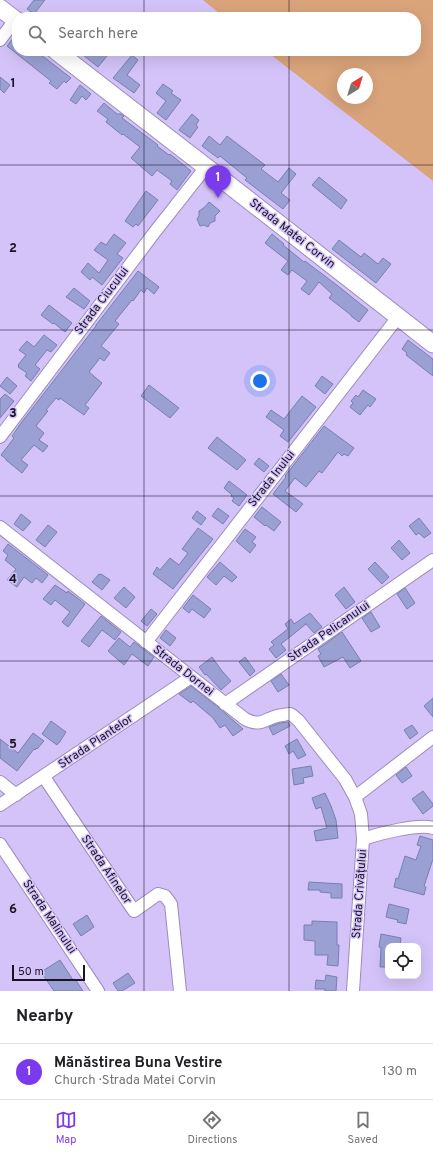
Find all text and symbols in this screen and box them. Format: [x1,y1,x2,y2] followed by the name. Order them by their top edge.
[12,12,421,56] search box
[26,23,48,45] icon: search
[58,25,138,44] text: Search here
[337,68,373,104] north arrow
[10,76,16,92] text: 1
[205,165,231,198] pin: 1
[246,195,338,273] street label: Strada Matei Corvin
[9,241,17,257] text: 2
[71,264,133,338] street label: Strada Ciucului
[250,371,270,391] your location
[9,406,17,422] text: 3
[245,447,299,511] street label: Strada Inului
[9,572,17,588] text: 4
[285,598,373,666] street label: Strada Pelicanului
[149,642,217,700] street label: Strada Dornei
[55,711,137,773] street label: Strada Plantelor
[9,737,17,753] text: 5
[77,832,135,908] street label: Strada Afinelor
[349,849,371,939] street label: Strada Crivățului
[18,877,80,957] street label: Strada Malinului
[9,902,17,918] text: 6
[385,943,421,979] map controls
[385,943,421,979] button: locate
[12,963,85,982] scale bar
[18,965,44,979] text: 50 m
[16,1006,73,1028] text: Nearby
[54,1054,222,1073] text: Mănăstirea Buna Vestire
[26,1064,32,1080] text: 1
[382,1064,417,1080] text: 130 m
[54,1073,216,1089] text: Church · Strada Matei Corvin
[55,1109,77,1147] tab: Map
[187,1109,237,1147] tab: Directions
[348,1109,378,1147] tab: Saved

